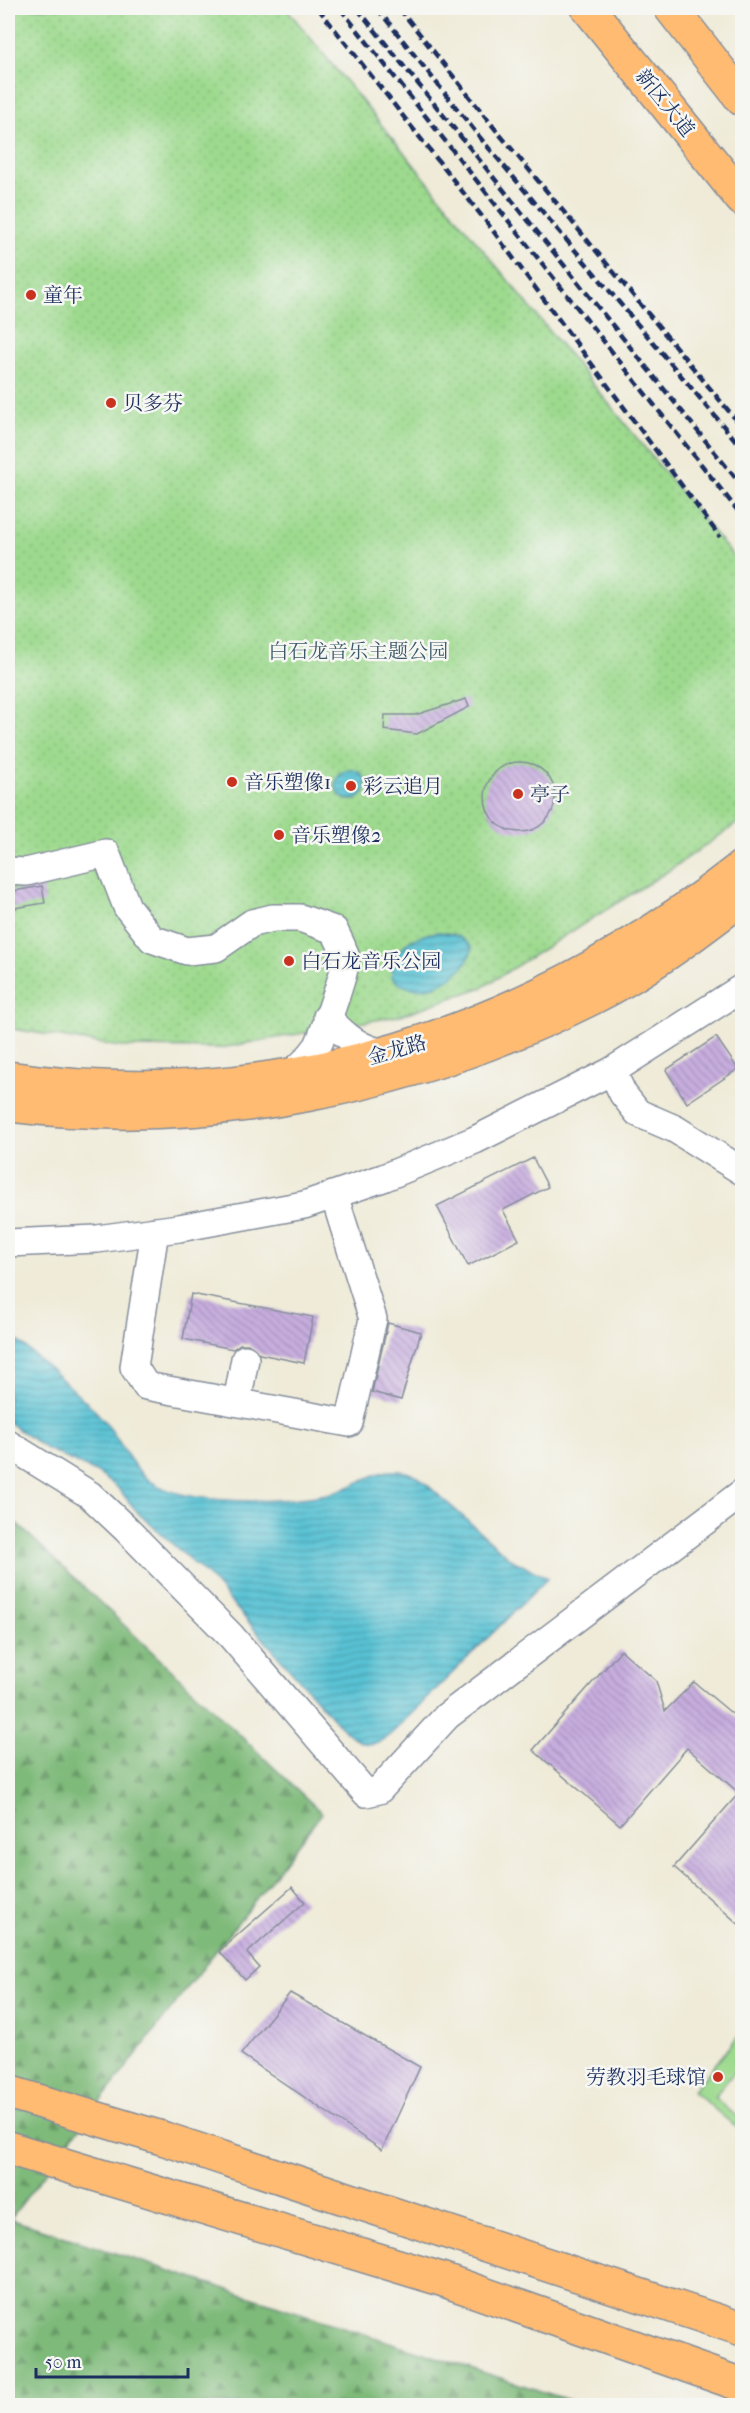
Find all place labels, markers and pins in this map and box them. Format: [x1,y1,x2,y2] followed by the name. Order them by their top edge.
[43,284,83,307] place label: 童年
[24,288,38,302] marker: 童年
[123,392,183,415] place label: 贝多芬
[104,396,118,410] marker: 贝多芬
[244,771,331,794] place label: 音乐塑像1
[225,775,239,789] marker: 音乐塑像1
[363,775,443,798] place label: 彩云追月
[344,779,358,793] marker: 彩云追月
[530,783,570,806] place label: 亭子
[511,787,525,801] marker: 亭子
[291,824,381,847] place label: 音乐塑像2
[272,828,286,842] marker: 音乐塑像2
[301,950,441,973] place label: 白石龙音乐公园
[282,954,296,968] marker: 白石龙音乐公园
[586,2066,706,2089] place label: 劳教羽毛球馆
[711,2070,725,2084] marker: 劳教羽毛球馆

